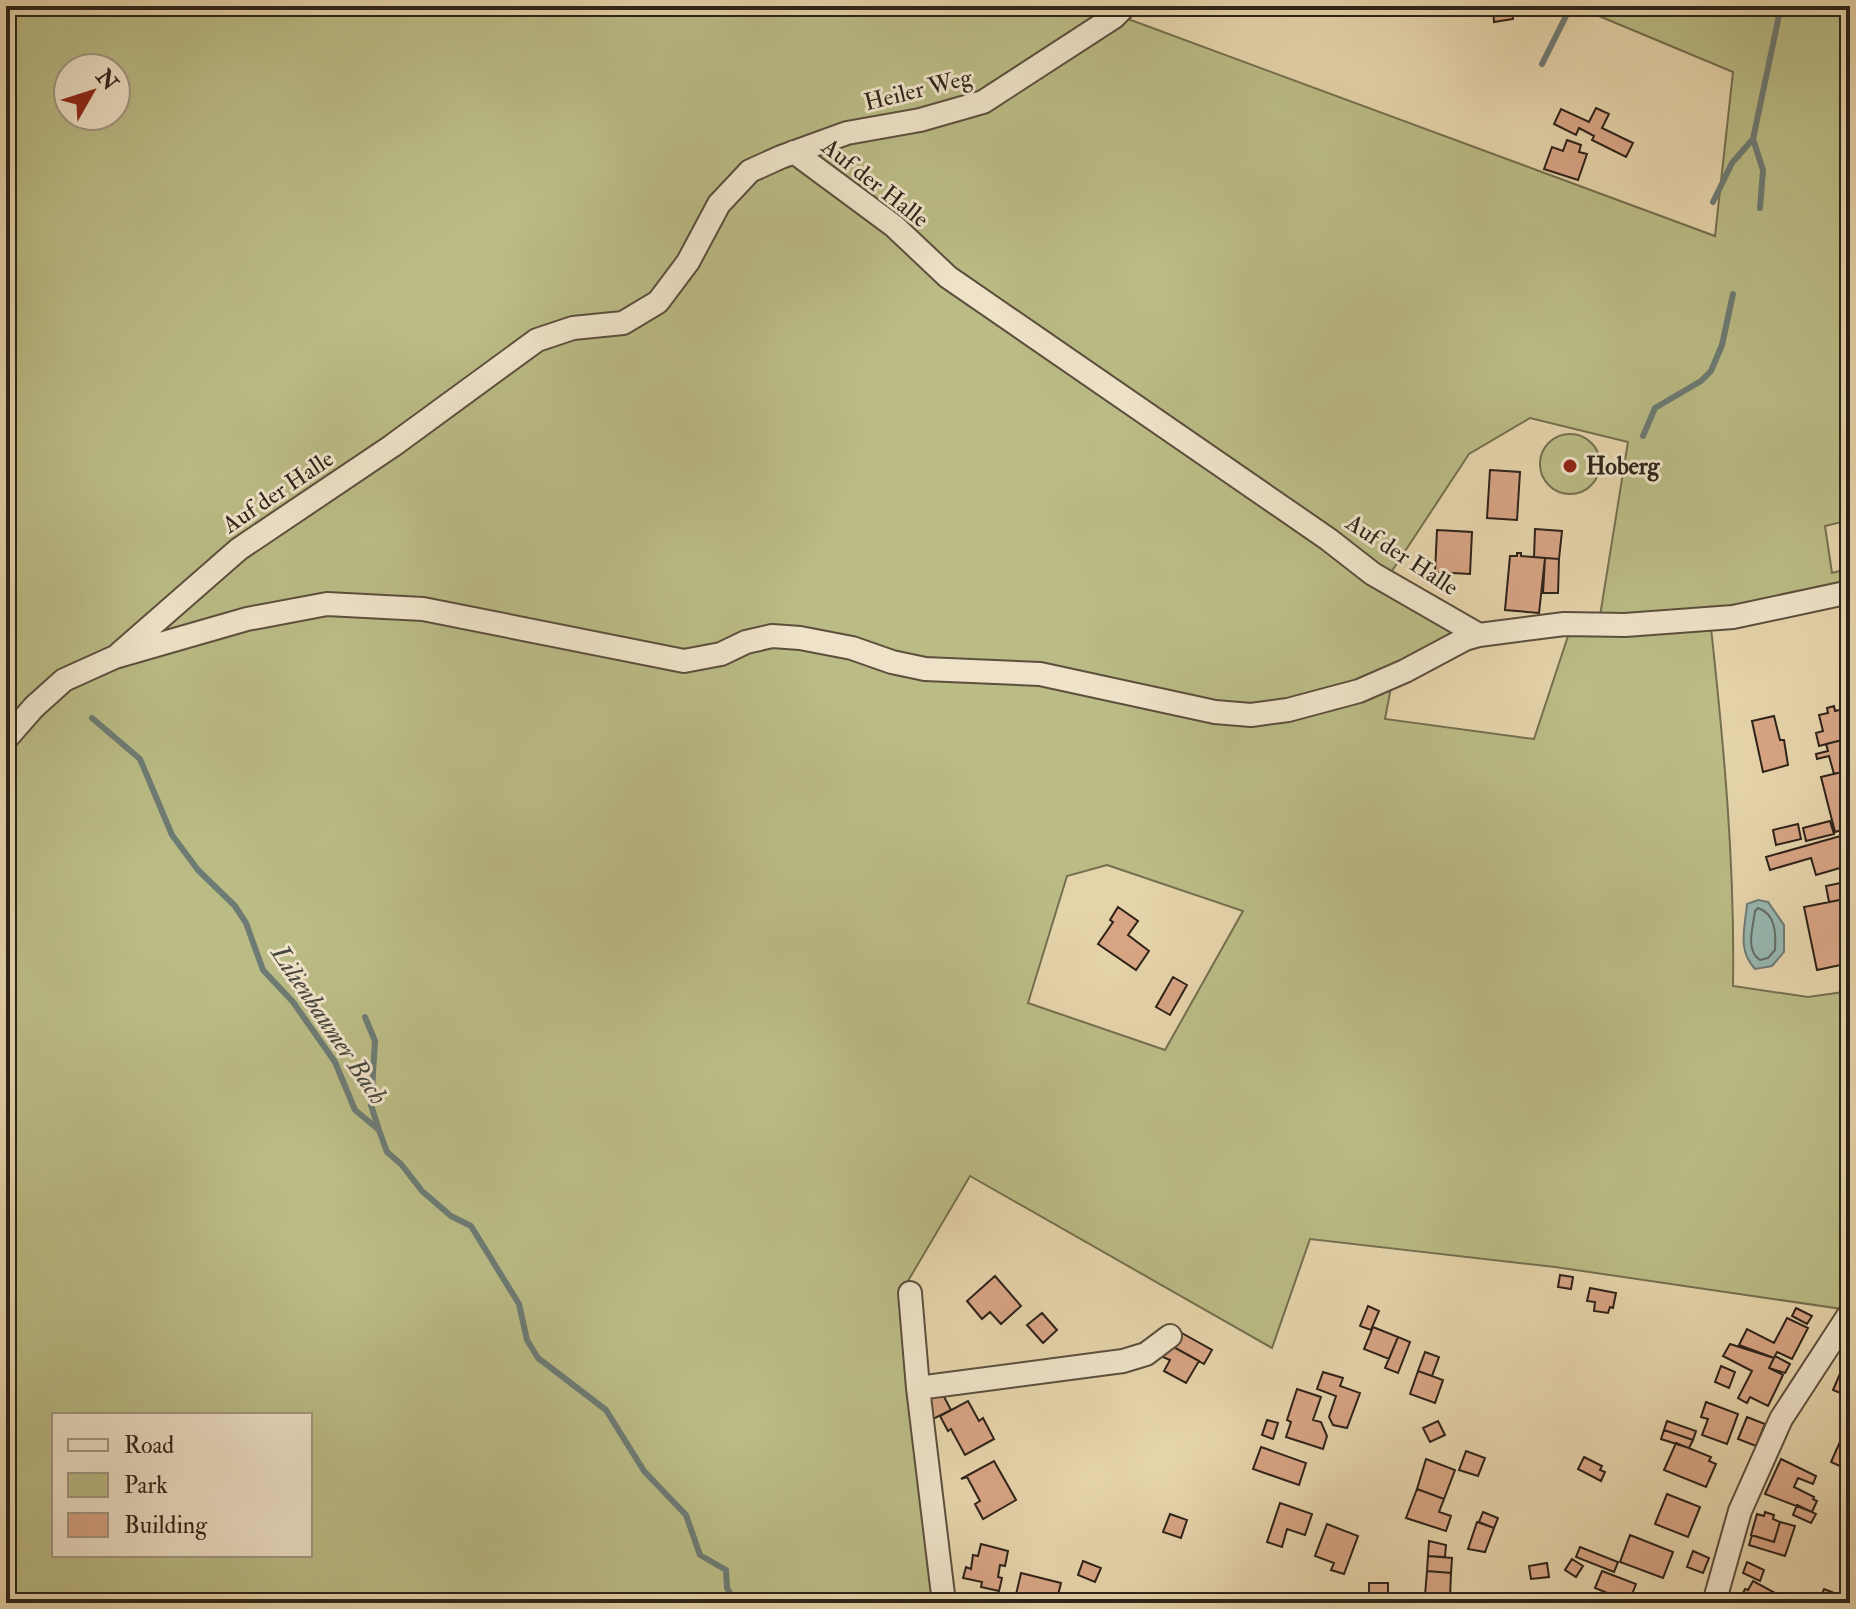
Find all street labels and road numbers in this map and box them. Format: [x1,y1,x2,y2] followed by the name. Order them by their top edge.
[861,61,976,118] street label: Heiler Weg
[814,131,935,235] street label: Auf der Halle
[215,443,340,541] street label: Auf der Halle
[1339,507,1464,603] street label: Auf der Halle

